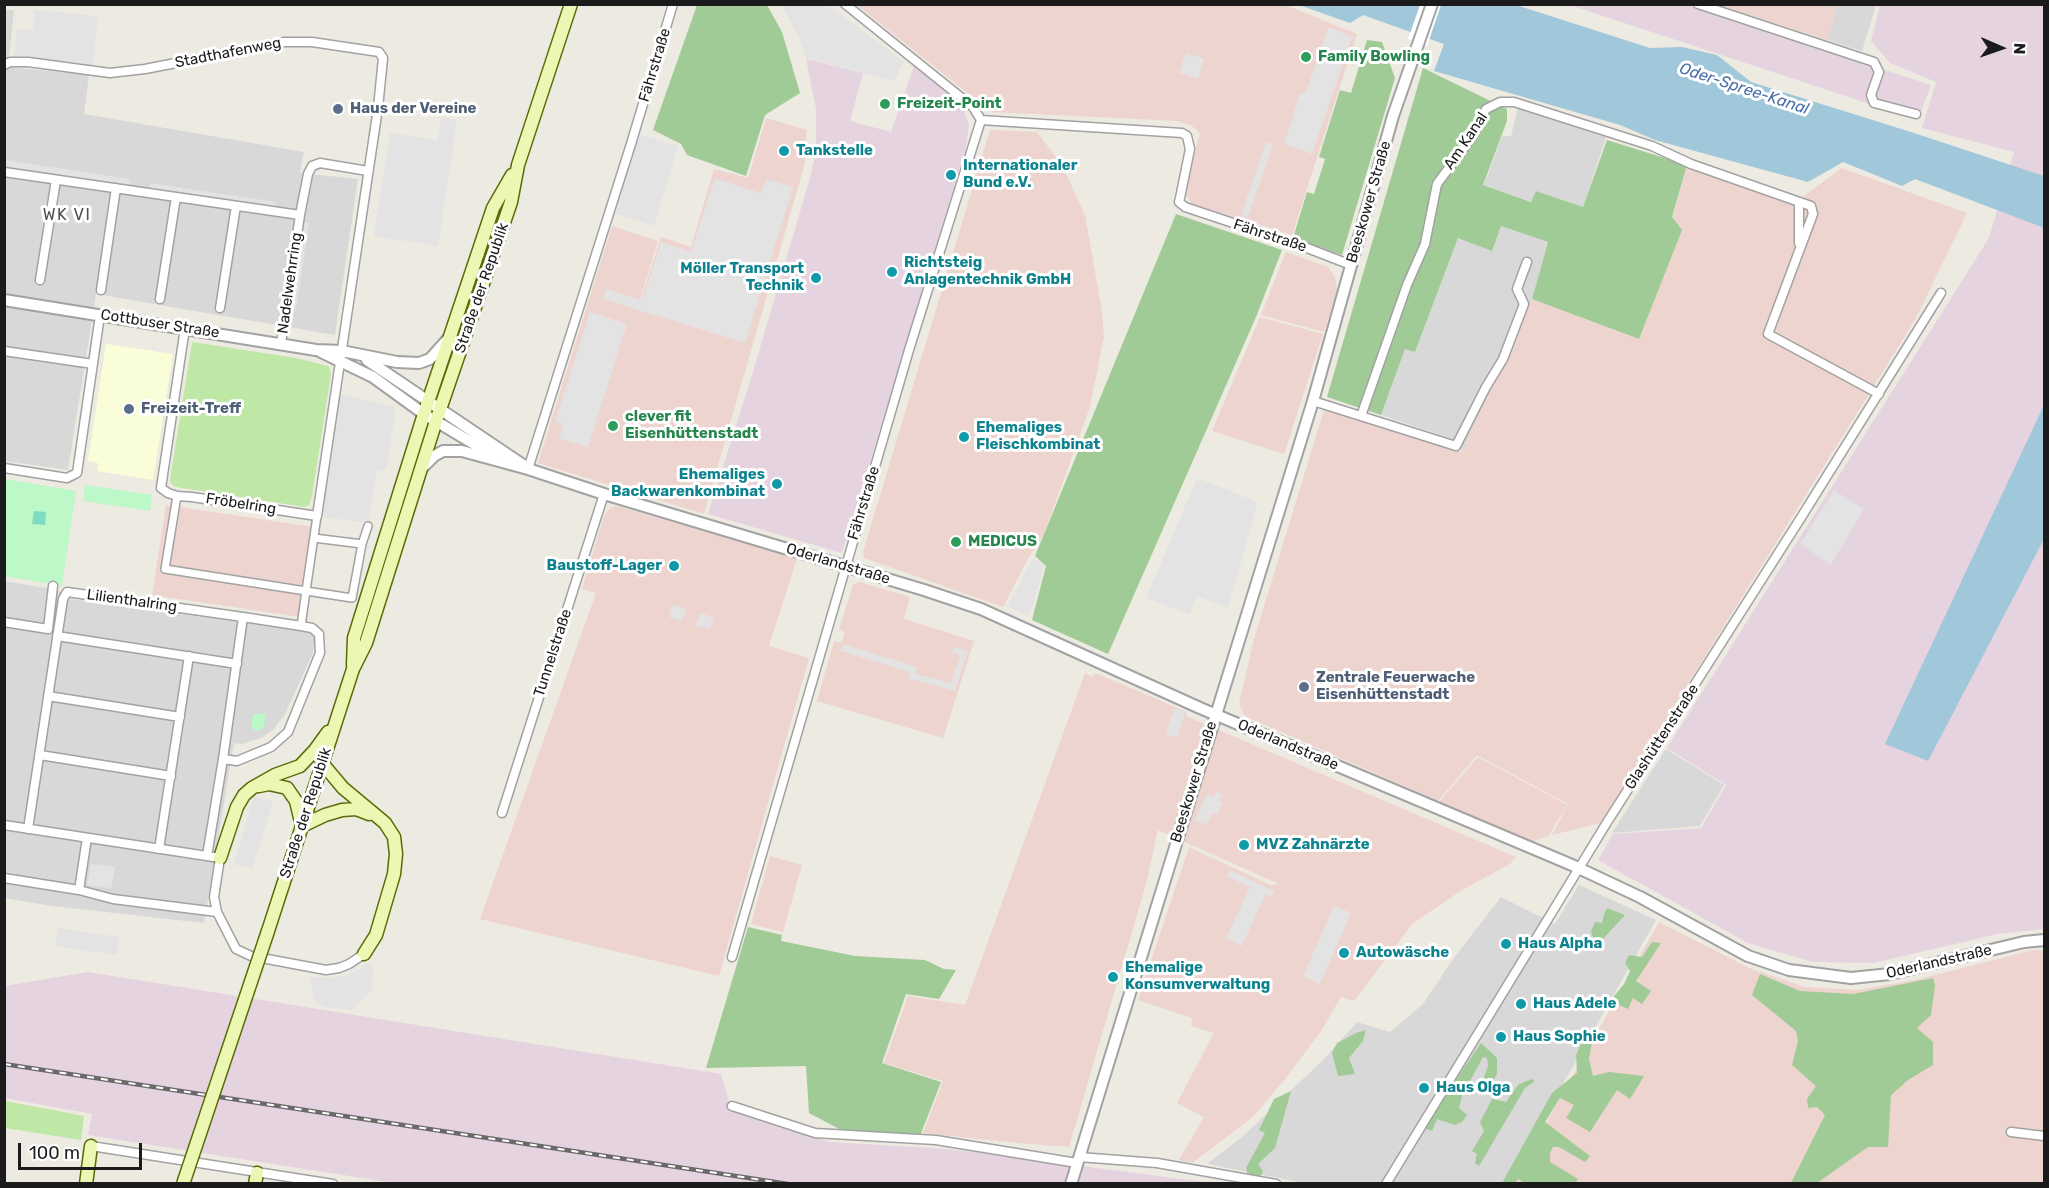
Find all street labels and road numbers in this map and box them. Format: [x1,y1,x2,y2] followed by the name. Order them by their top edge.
[635,26,675,104] street label: Fährstraße
[173,34,283,72] street label: Stadthafenweg
[1440,109,1492,173] street label: Am Kanal
[1343,139,1395,265] street label: Beeskower Straße
[1231,216,1309,256] street label: Fährstraße
[451,220,513,356] street label: Straße der Republik
[274,231,306,335] street label: Nadelwehrring
[99,306,221,342] street label: Cottbuser Straße
[844,464,884,542] street label: Fährstraße
[204,490,278,518] street label: Fröbelring
[784,540,892,588] street label: Oderlandstraße
[86,586,178,616] street label: Lilienthalring
[530,607,576,699] street label: Tunnelstraße
[1621,681,1703,793] street label: Glashüttenstraße
[1235,716,1341,774] street label: Oderlandstraße
[1167,719,1221,845] street label: Beeskower Straße
[276,745,336,881] street label: Straße der Republik
[1884,941,1994,983] street label: Oderlandstraße

